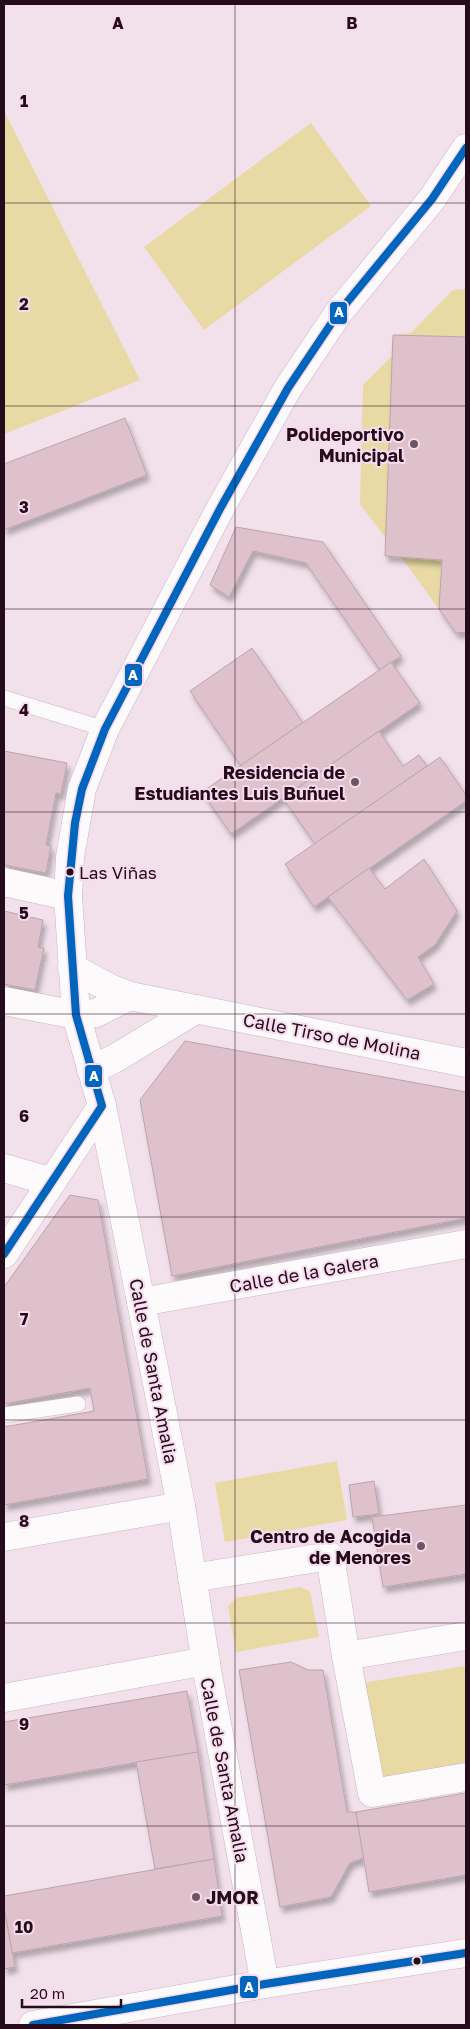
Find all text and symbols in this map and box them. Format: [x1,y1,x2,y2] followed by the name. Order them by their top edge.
[112,13,124,33] text: A
[346,13,358,33] text: B
[20,91,28,111] text: 1
[19,294,29,314] text: 2
[329,301,348,325] line badge: A
[334,303,344,320] text: A
[286,423,404,466] place label: Polideportivo Municipal
[408,438,420,450] marker: Polideportivo Municipal
[19,497,29,517] text: 3
[124,663,143,687] line badge: A
[128,666,138,683] text: A
[19,700,29,720] text: 4
[134,761,345,804] place label: Residencia de Estudiantes Luis Buñuel
[349,776,361,788] marker: Residencia de Estudiantes Luis Buñuel
[79,862,157,883] place label: Las Viñas
[65,867,75,877] marker: Las Viñas
[19,903,29,923] text: 5
[241,1008,423,1064] street label: Calle Tirso de Molina
[84,1064,103,1088] line badge: A
[89,1067,99,1084] text: A
[19,1106,29,1126] text: 6
[228,1249,380,1297] street label: Calle de la Galera
[125,1277,183,1465] street label: Calle de Santa Amalia
[20,1309,29,1329] text: 7
[19,1511,29,1531] text: 8
[250,1525,411,1568] place label: Centro de Acogida de Menores
[415,1540,427,1552] marker: Centro de Acogida de Menores
[196,1676,254,1864] street label: Calle de Santa Amalia
[19,1714,29,1734] text: 9
[206,1886,259,1908] place label: JMOR
[190,1891,202,1903] marker: JMOR
[15,1917,33,1937] text: 10
[412,1956,422,1966] unlabelled marker
[239,1975,259,1999] line badge: A
[22,1976,121,2008] scale bar
[244,1978,254,1995] text: A
[30,1984,65,2002] text: 20 m

